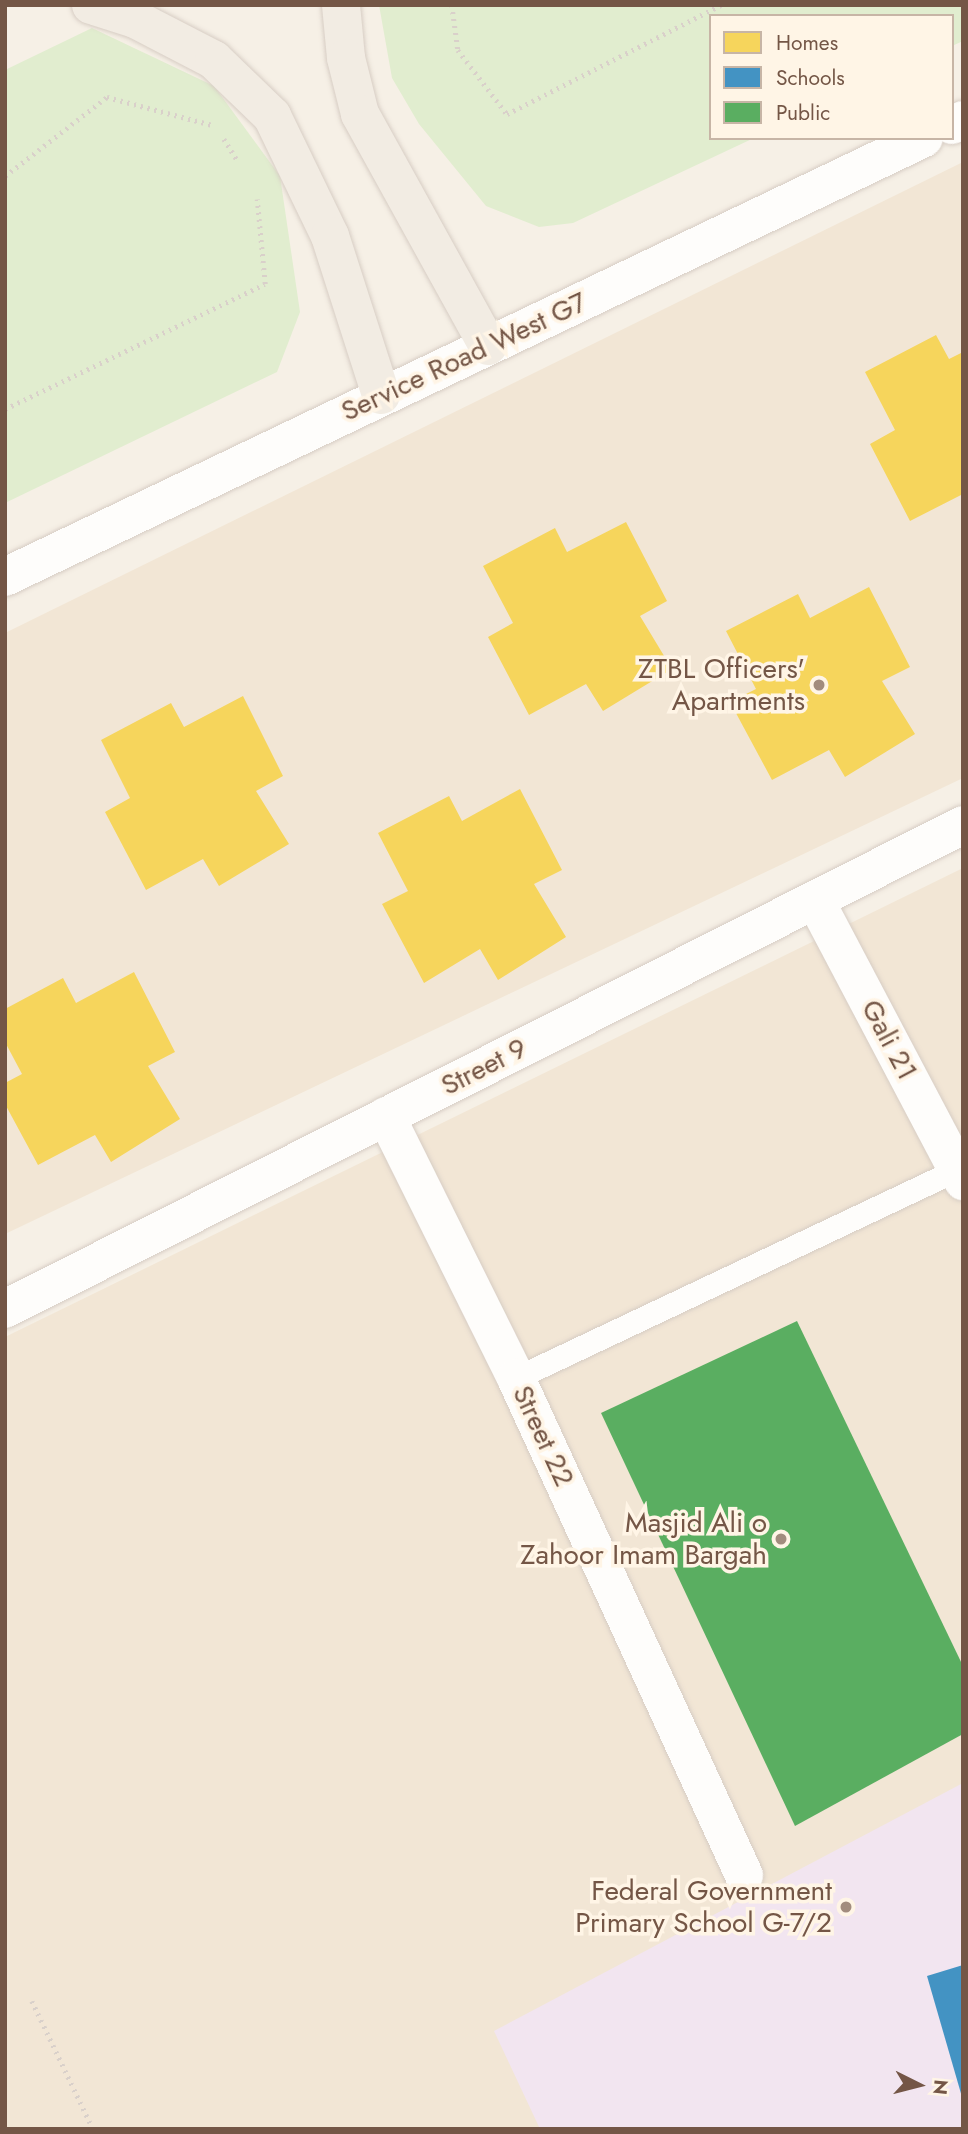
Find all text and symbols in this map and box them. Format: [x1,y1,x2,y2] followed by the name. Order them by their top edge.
[709,14,954,140] legend
[776,28,838,58] text: Homes
[776,63,845,93] text: Schools
[776,98,830,128] text: Public
[336,285,592,429] street label: Service Road West G7
[638,652,805,718] place label: ZTBL Officers' Apartments
[811,677,827,693] marker: ZTBL Officers' Apartments
[854,994,924,1086] street label: Gali 21
[436,1031,532,1103] street label: Street 9
[505,1380,581,1492] street label: Street 22
[520,1506,767,1572] place label: Masjid Ali o Zahoor Imam Bargah
[773,1531,789,1547] marker: Masjid Ali o Zahoor Imam Bargah
[575,1874,832,1940] place label: Federal Government Primary School G-7/2
[838,1899,854,1915] marker: Federal Government Primary School G-7/2
[884,2050,954,2120] north arrow
[926,2078,955,2096] text: N

